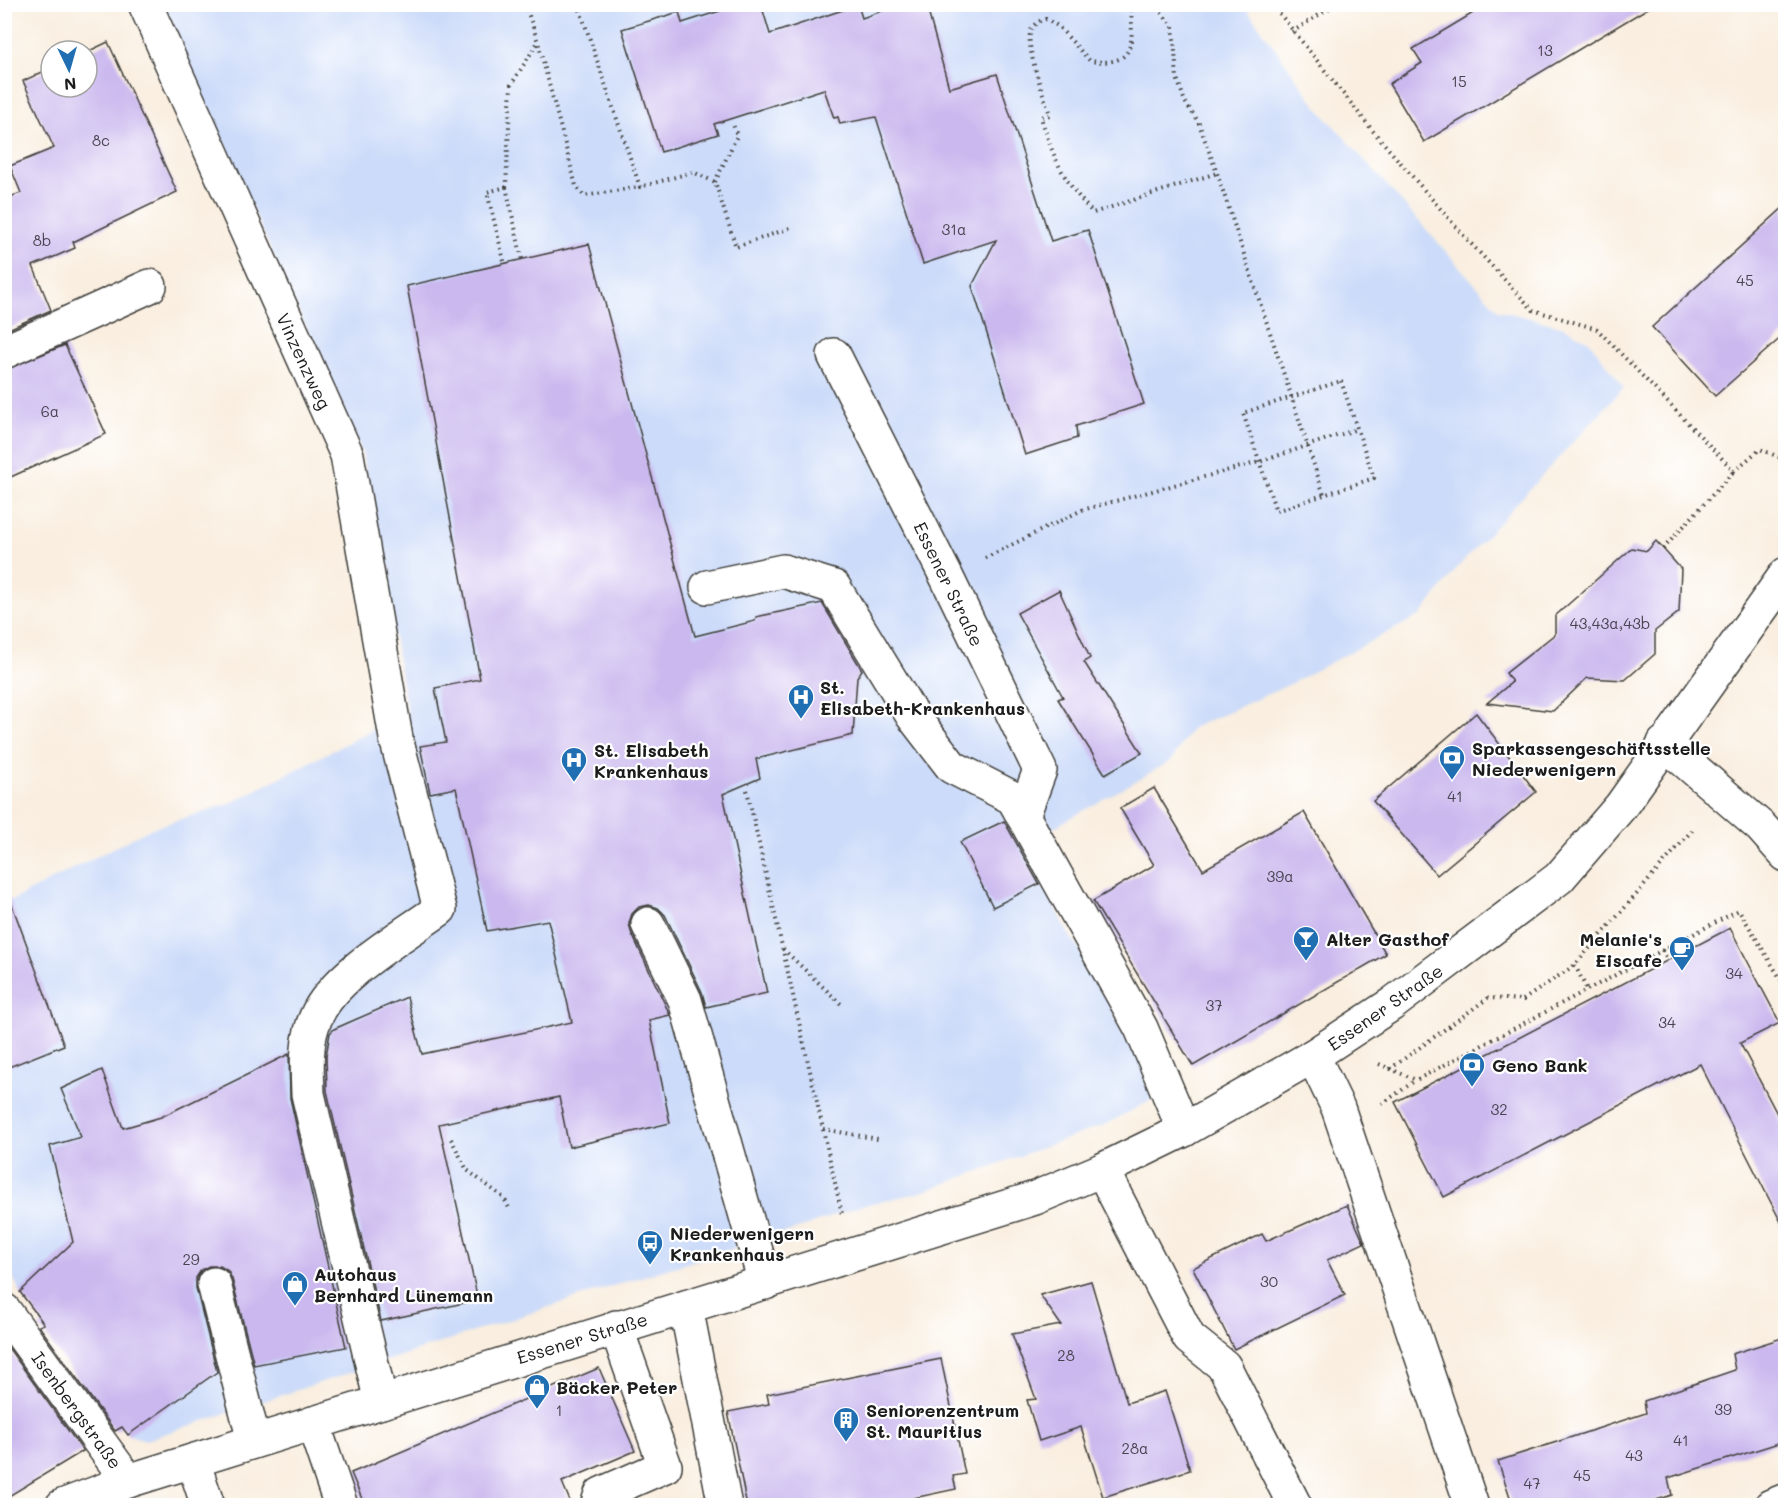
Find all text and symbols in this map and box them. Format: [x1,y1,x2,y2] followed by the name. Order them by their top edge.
[39,39,99,99] north arrow
[1537,40,1553,60] house number: 13
[1451,71,1467,91] house number: 15
[63,73,77,95] text: N
[92,130,110,150] house number: 8c
[942,219,966,239] house number: 31a
[33,230,51,250] house number: 8b
[1736,270,1754,290] house number: 45
[271,309,337,413] street label: Vinzenzweg
[41,401,59,421] house number: 6a
[908,518,990,650] street label: Essener Straße
[1570,613,1650,633] house number: 43,43a,43b
[820,675,1025,720] place label: St. Elisabeth-Krankenhaus
[786,682,816,720] hospital icon: St. Elisabeth-Krankenhaus
[1472,736,1711,781] place label: Sparkassengeschäftsstelle Niederwenigern
[594,738,709,783] place label: St. Elisabeth Krankenhaus
[1437,743,1467,781] bank icon: Sparkassengeschäftsstelle Niederwenigern
[559,745,589,783] hospital icon: St. Elisabeth Krankenhaus
[1447,786,1463,806] house number: 41
[1266,866,1294,886] house number: 39a
[1291,924,1321,962] bar icon: Alter Gasthof
[1326,927,1449,951] place label: Alter Gasthof
[1580,927,1662,972] place label: Melanie's Eiscafe
[1667,934,1697,972] cafe icon: Melanie's Eiscafe
[1323,958,1447,1056] street label: Essener Straße
[1725,963,1743,983] house number: 34
[1205,995,1223,1015] house number: 37
[1658,1012,1676,1032] house number: 34
[1457,1050,1487,1088] bank icon: Geno Bank
[1492,1053,1588,1077] place label: Geno Bank
[1490,1099,1508,1119] house number: 32
[670,1221,814,1266] place label: Niederwenigern Krankenhaus
[635,1228,665,1266] bus stop icon: Niederwenigern Krankenhaus
[182,1249,200,1269] house number: 29
[314,1262,493,1307] place label: Autohaus Bernhard Lünemann
[280,1269,310,1307] shop icon: Autohaus Bernhard Lünemann
[1260,1271,1278,1291] house number: 30
[514,1307,650,1369] street label: Essener Straße
[1057,1345,1075,1365] house number: 28
[26,1347,128,1473] street label: Isenbergstraße
[522,1372,552,1410] shop icon: Bäcker Peter
[556,1375,677,1399] place label: Bäcker Peter
[866,1398,1019,1443] place label: Seniorenzentrum St. Mauritius
[1714,1399,1732,1419] house number: 39
[556,1400,562,1420] house number: 1
[831,1405,861,1443] building icon: Seniorenzentrum St. Mauritius
[1673,1430,1689,1450] house number: 41
[1122,1438,1148,1458] house number: 28a
[1625,1445,1643,1465] house number: 43
[1573,1465,1591,1485] house number: 45
[1523,1473,1541,1493] house number: 47

